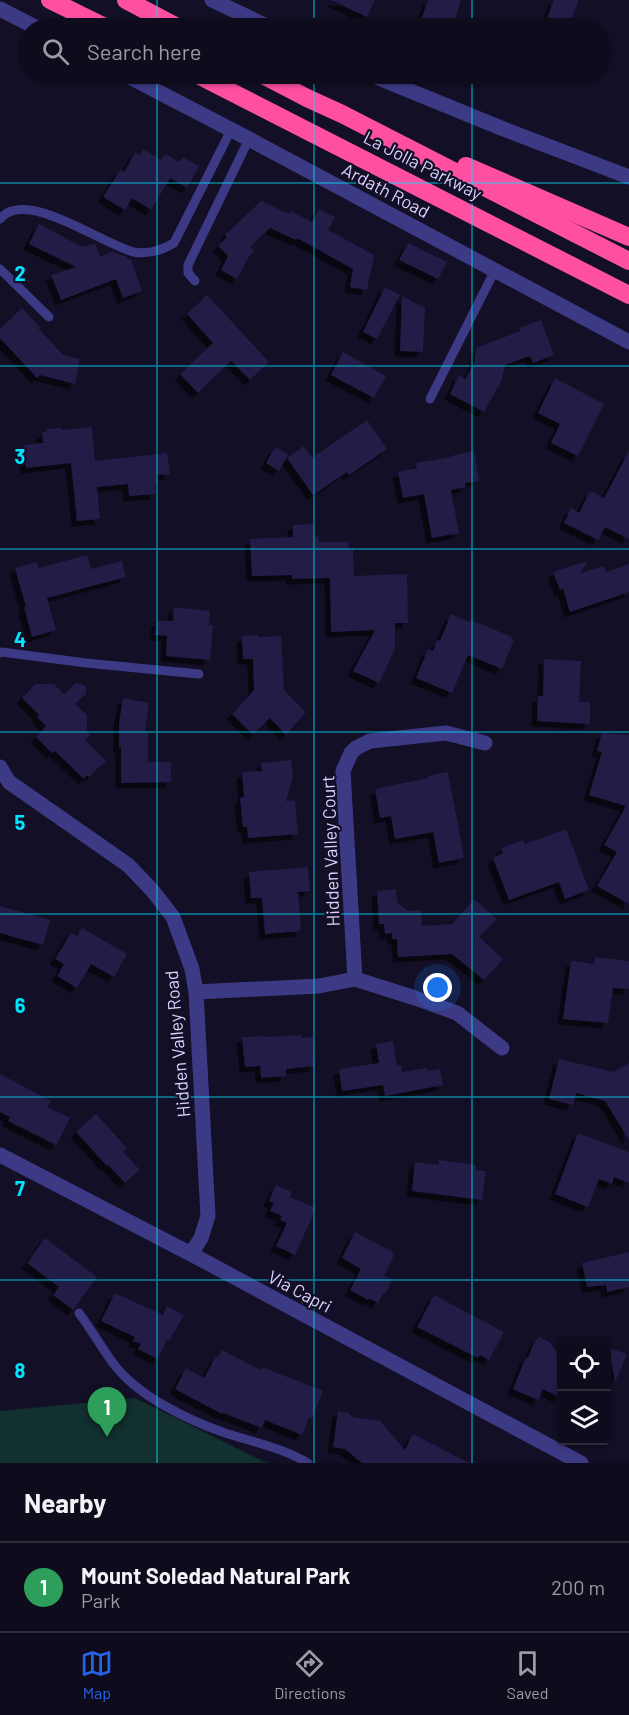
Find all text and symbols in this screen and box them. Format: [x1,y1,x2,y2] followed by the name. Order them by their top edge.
[18,18,611,84] search box
[39,35,72,68] icon: search
[87,38,201,64] text: Search here
[360,126,486,204] street label: La Jolla Parkway
[338,158,434,222] street label: Ardath Road
[14,261,26,285] text: 2
[15,444,25,468] text: 3
[14,627,26,651] text: 4
[316,775,344,927] street label: Hidden Valley Court
[15,810,26,834] text: 5
[160,970,194,1118] street label: Hidden Valley Road
[423,973,452,1002] your location
[15,993,26,1017] text: 6
[15,1176,25,1200] text: 7
[264,1265,336,1317] street label: Via Capri
[557,1337,611,1445] map controls
[557,1337,611,1391] button: locate
[15,1358,26,1382] text: 8
[88,1388,126,1437] pin: 1
[557,1391,611,1445] button: layers
[24,1487,106,1518] text: Nearby
[81,1562,350,1588] text: Mount Soledad Natural Park
[40,1575,47,1599] text: 1
[551,1575,605,1599] text: 200 m
[81,1588,120,1612] text: Park
[80,1647,113,1702] tab: Map
[274,1647,346,1702] tab: Directions
[507,1647,549,1702] tab: Saved

